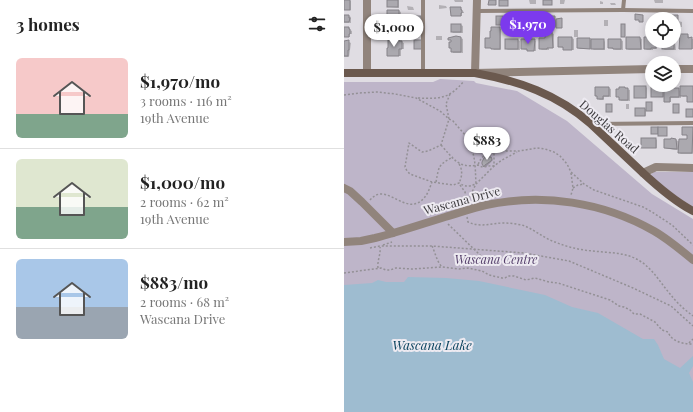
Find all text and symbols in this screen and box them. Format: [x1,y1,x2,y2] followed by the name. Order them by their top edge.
[495,11,561,45] pin: $1,970
[645,12,681,92] map controls
[645,12,681,48] button: locate
[16,13,80,35] text: 3 homes
[306,13,328,35] icon: filters
[361,14,427,48] pin: $1,000
[509,15,547,32] text: $1,970
[373,18,415,35] text: $1,000
[645,56,681,92] button: layers
[140,70,220,92] text: $1,970/mo
[48,74,96,122] icon: home
[140,92,232,109] text: 3 rooms · 116 m²
[577,96,643,156] street label: Douglas Road
[140,109,209,126] text: 19th Avenue
[463,127,511,161] pin: $883
[473,131,501,148] text: $883
[140,171,225,193] text: $1,000/mo
[48,175,96,223] icon: home
[421,182,502,218] street label: Wascana Drive
[140,193,229,210] text: 2 rooms · 62 m²
[140,210,209,227] text: 19th Avenue
[454,251,538,267] park label: Wascana Centre
[140,271,208,293] text: $883/mo
[48,275,96,323] icon: home
[140,293,229,310] text: 2 rooms · 68 m²
[140,310,225,327] text: Wascana Drive
[392,336,472,353] water label: Wascana Lake

